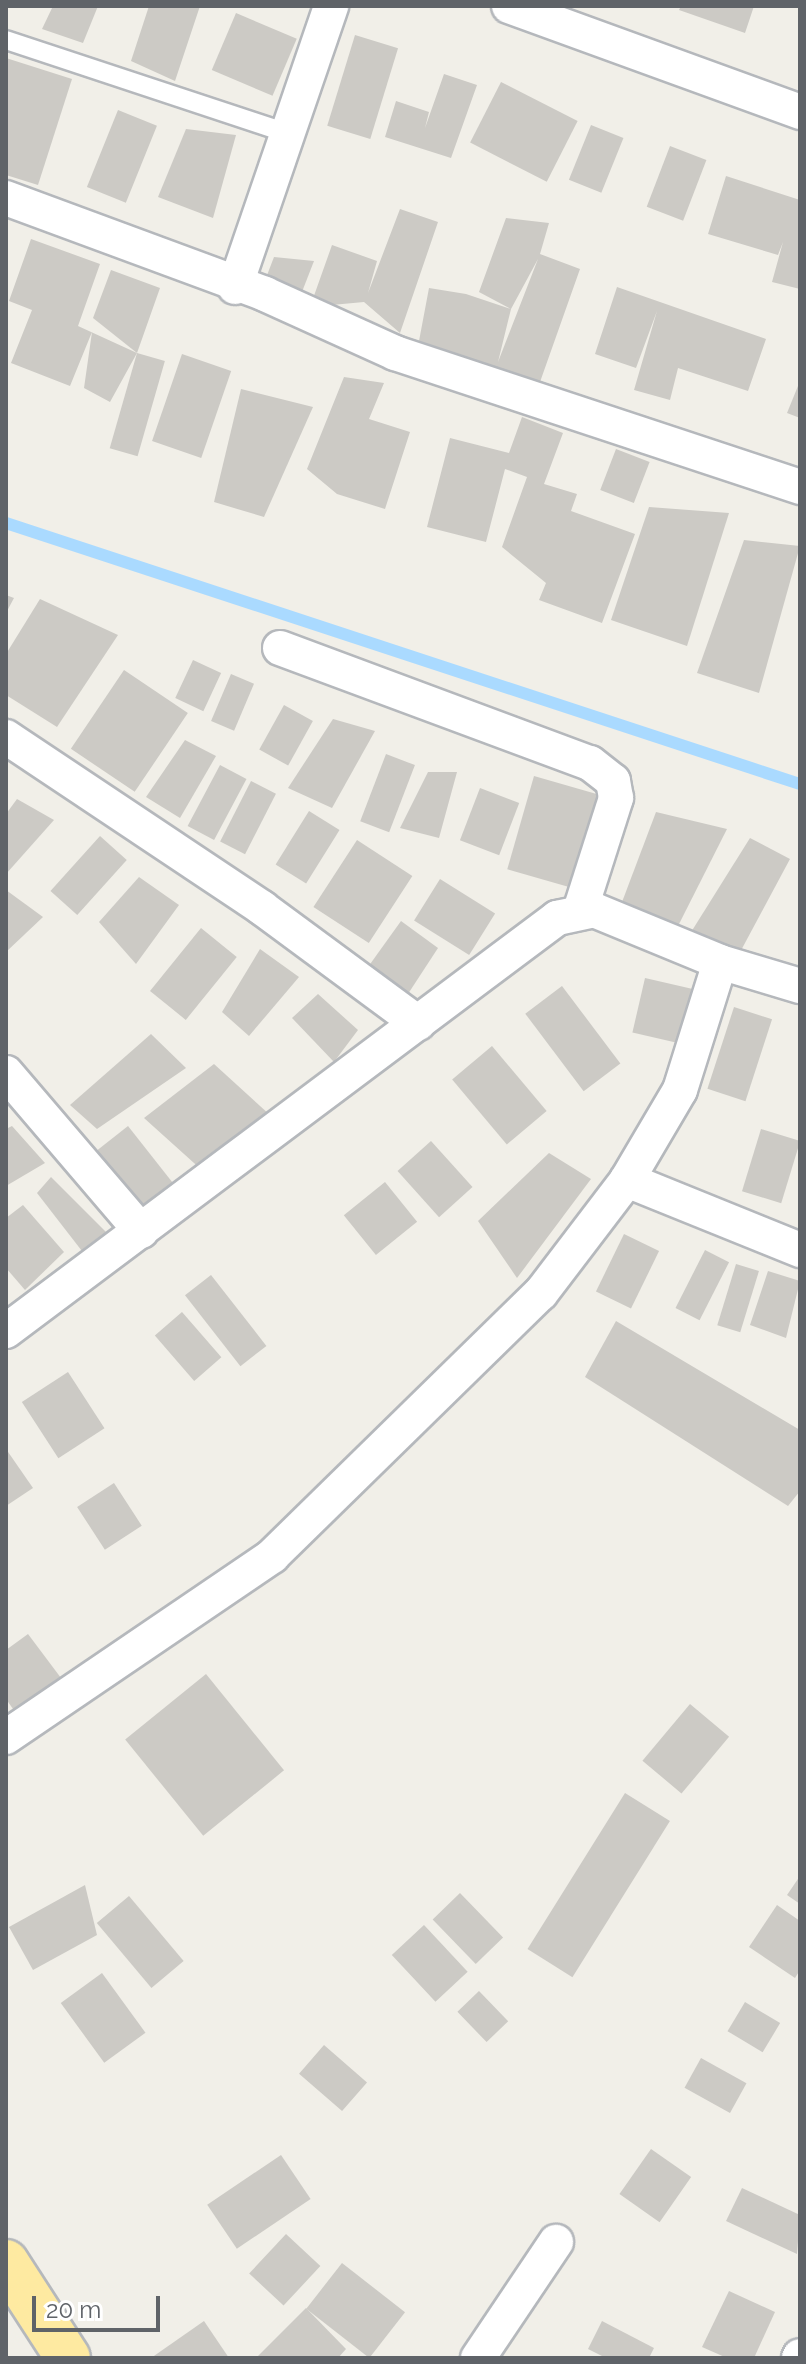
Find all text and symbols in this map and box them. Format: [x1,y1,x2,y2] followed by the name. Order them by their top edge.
[36,2280,164,2330] scale bar
[46,2295,101,2324] text: 20 m

